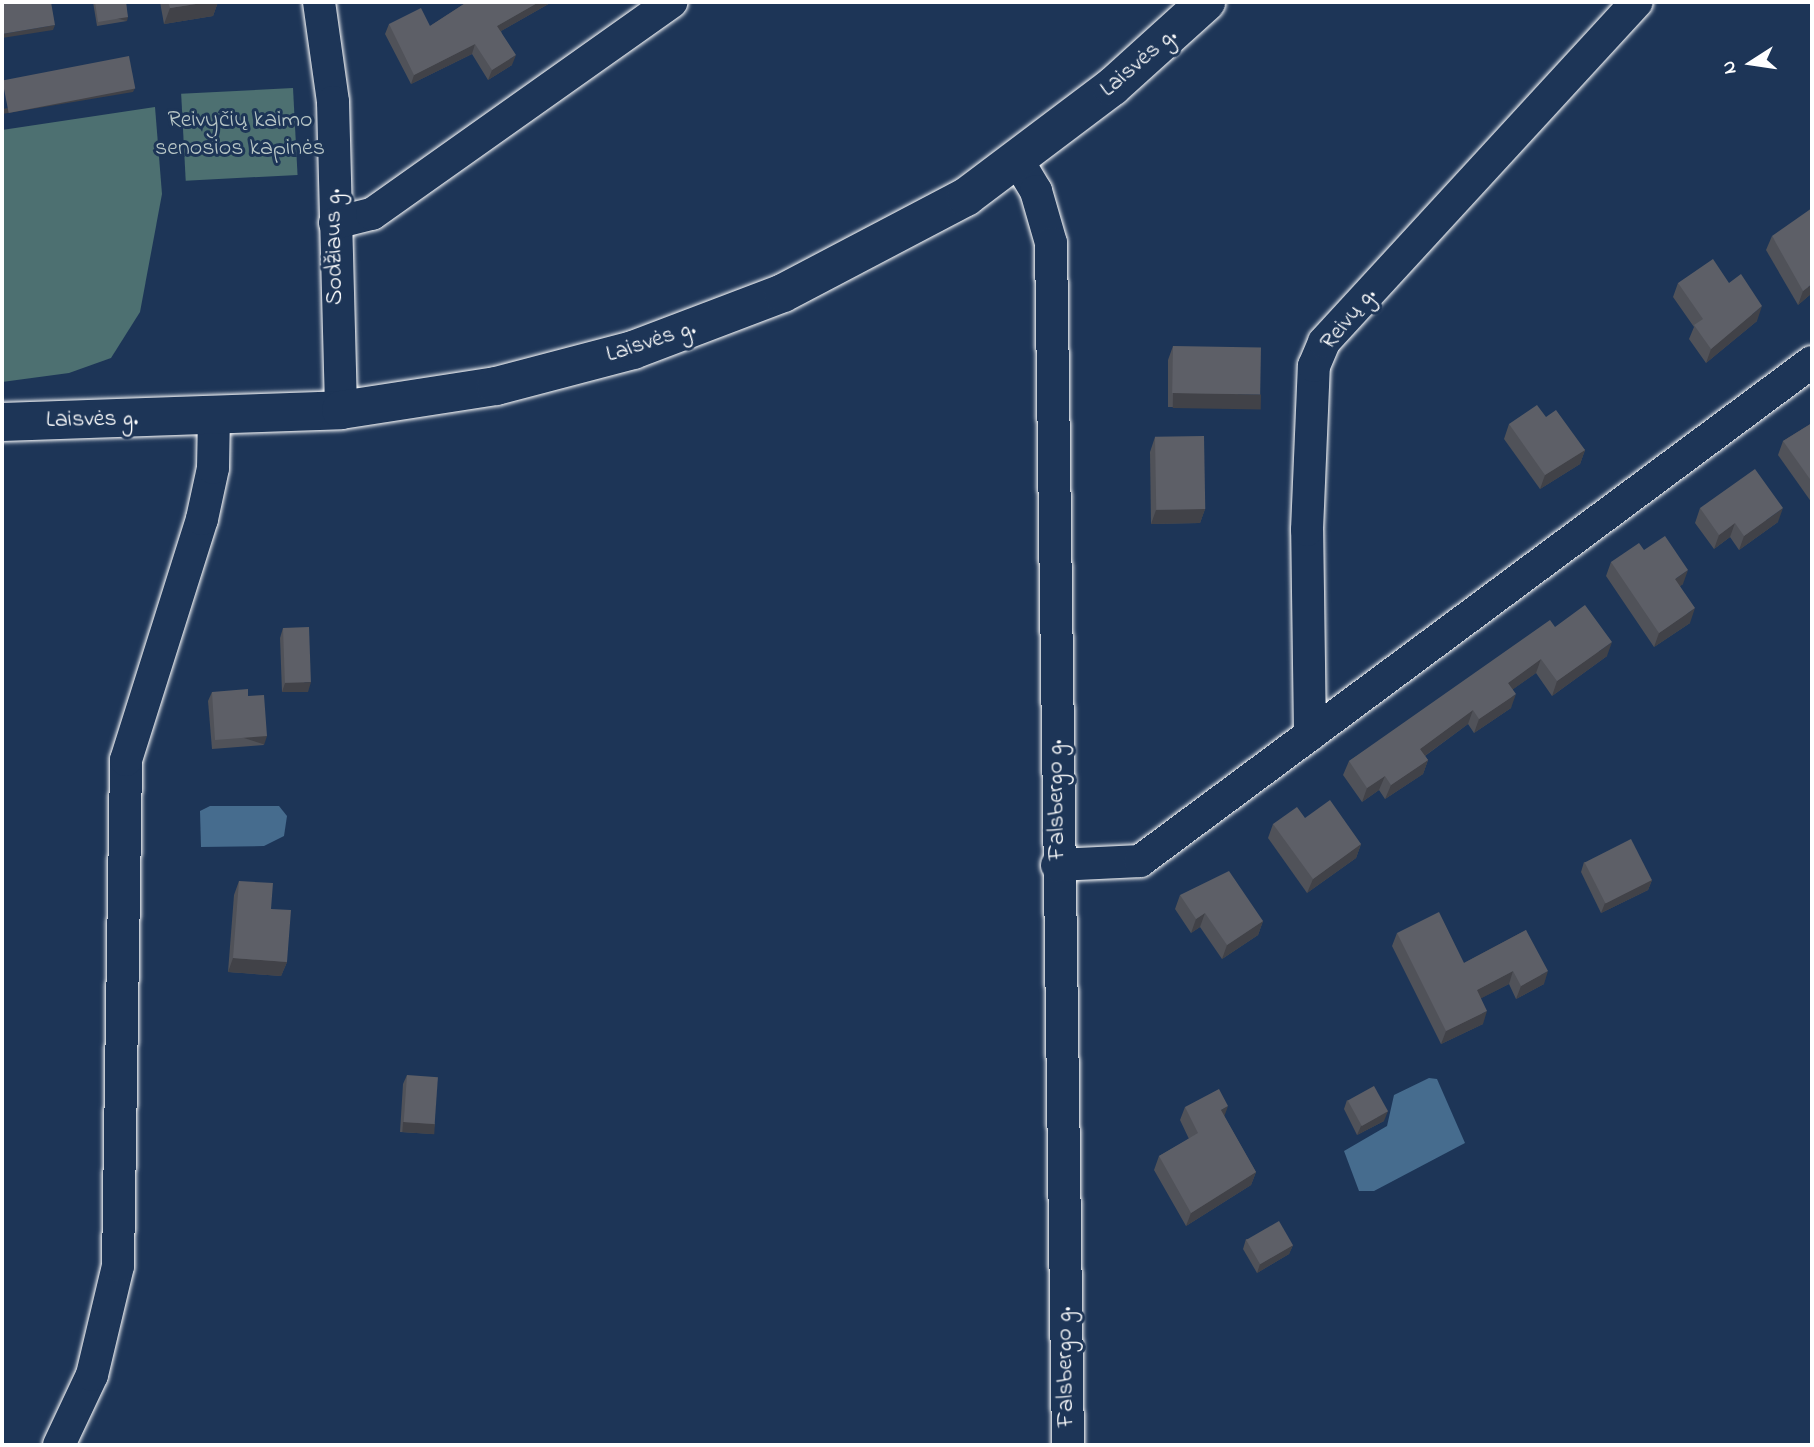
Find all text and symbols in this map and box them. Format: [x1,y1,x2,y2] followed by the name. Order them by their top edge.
[1095,22,1183,104] street label: Laisvės g.
[1716,28,1786,98] north arrow
[1715,58,1745,77] text: N
[155,107,325,163] park label: Reivyčių kaimo senosios kapinės
[320,189,350,305] street label: Sodžiaus g.
[1315,282,1383,356] street label: Reivų g.
[603,314,699,370] street label: Laisvės g.
[46,405,138,435] street label: Laisvės g.
[1042,739,1072,861] street label: Falsbergo g.
[1051,1306,1081,1428] street label: Falsbergo g.

